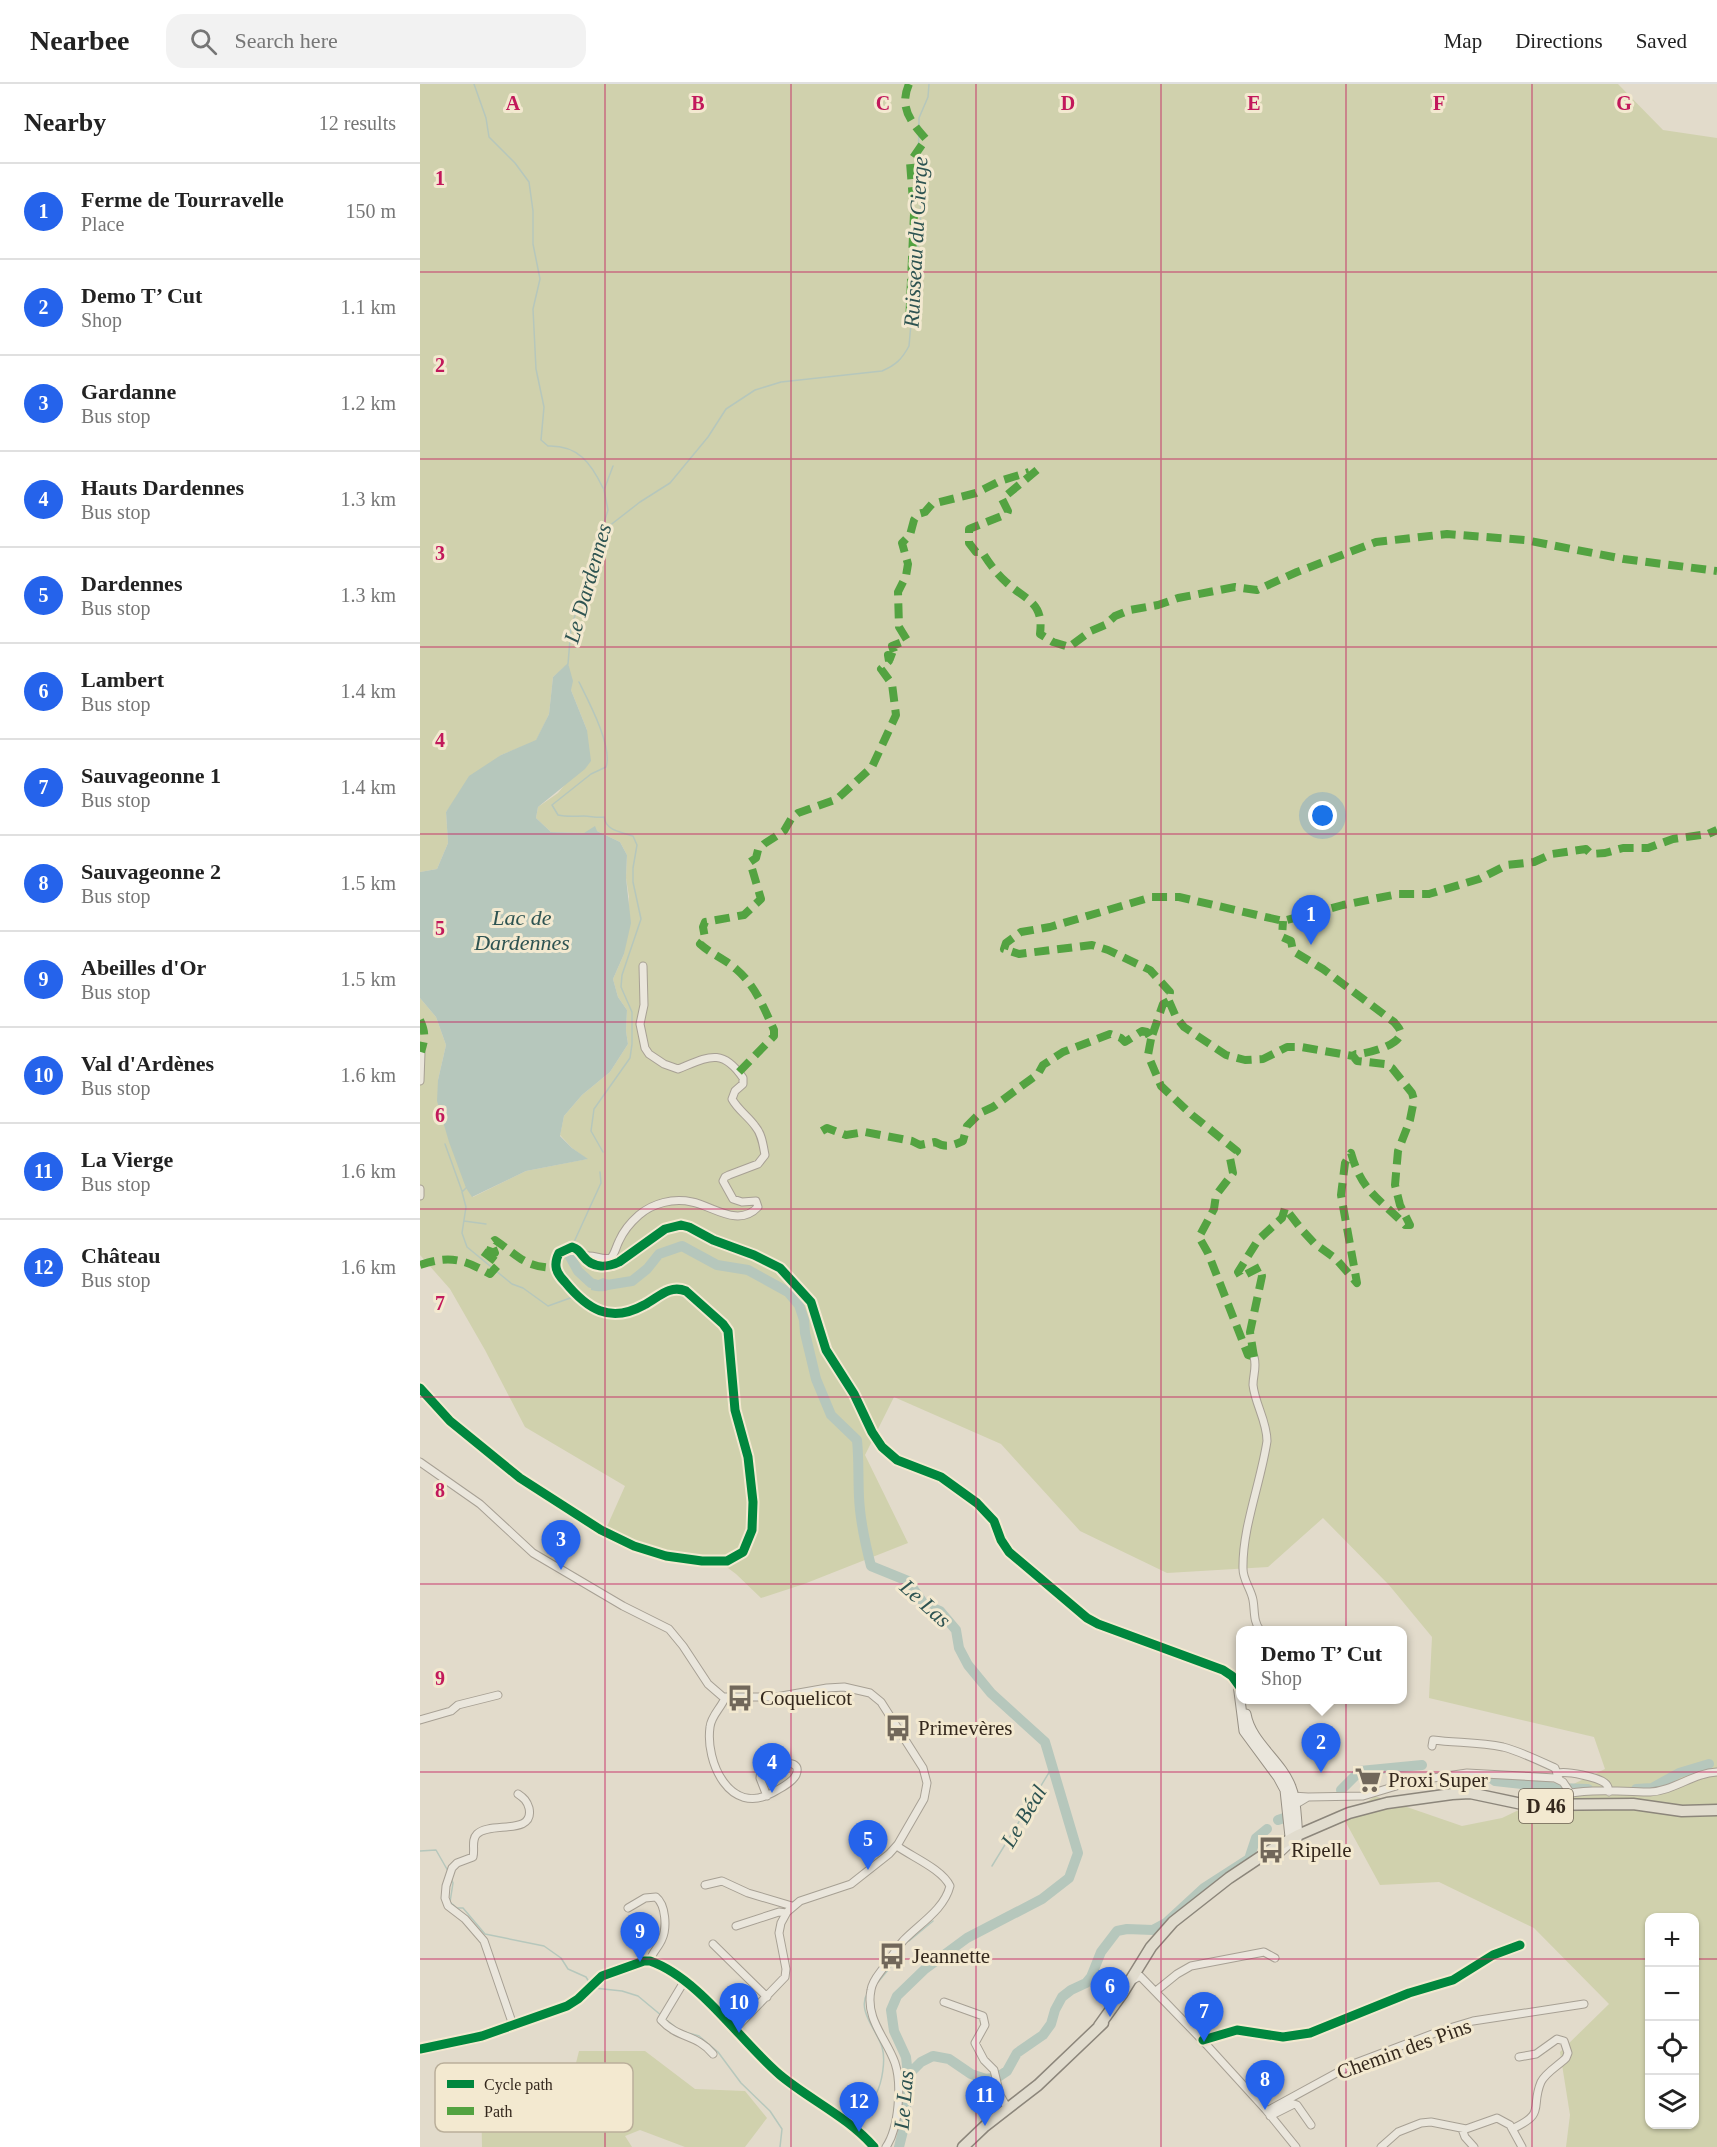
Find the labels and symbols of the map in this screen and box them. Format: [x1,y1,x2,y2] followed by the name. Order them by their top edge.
[506,92,521,114] text: A
[691,92,705,114] text: B
[876,92,890,114] text: C
[1061,92,1075,114] text: D
[1247,92,1261,114] text: E
[1433,92,1445,114] text: F
[1616,92,1632,114] text: G
[898,156,932,329] water label: Ruisseau du Cierge
[435,167,445,189] text: 1
[435,354,445,376] text: 2
[558,520,616,647] water label: Le Dardennes
[435,542,445,564] text: 3
[435,729,445,751] text: 4
[1308,801,1337,830] your location
[1292,896,1330,945] pin: 1
[473,905,570,955] water label: Lac de Dardennes
[435,917,445,939] text: 5
[435,1104,445,1126] text: 6
[435,1292,445,1314] text: 7
[435,1479,445,1501] text: 8
[542,1520,580,1570] pin: 3
[895,1574,956,1632] water label: Le Las
[435,1667,445,1689] text: 9
[725,1683,755,1713] bus stop icon: Coquelicot
[760,1686,852,1710] place label: Coquelicot
[883,1713,913,1743] bus stop icon: Primevères
[918,1716,1012,1740] place label: Primevères
[1302,1724,1340,1773] pin: 2
[752,1744,792,1793] pin: 4
[1353,1765,1383,1795] supermarket icon: Proxi Super
[1388,1768,1488,1792] place label: Proxi Super
[995,1781,1052,1853] water label: Le Béal
[1519,1789,1573,1823] road number: D 46
[848,1820,888,1870] pin: 5
[1256,1835,1286,1865] bus stop icon: Ripelle
[1291,1838,1352,1862] place label: Ripelle
[620,1912,660,1962] pin: 9
[877,1941,907,1971] bus stop icon: Jeannette
[912,1944,990,1968] place label: Jeannette
[1090,1968,1130,2017] pin: 6
[720,1984,758,2033] pin: 10
[1184,1992,1224,2042] pin: 7
[1334,2014,1474,2084] street label: Chemin des Pins
[1246,2060,1284,2110] pin: 8
[435,2063,633,2132] legend
[888,2069,919,2132] water label: Le Las
[484,2076,553,2094] text: Cycle path
[966,2076,1004,2126] pin: 11
[840,2082,878,2132] pin: 12
[484,2103,512,2120] text: Path

